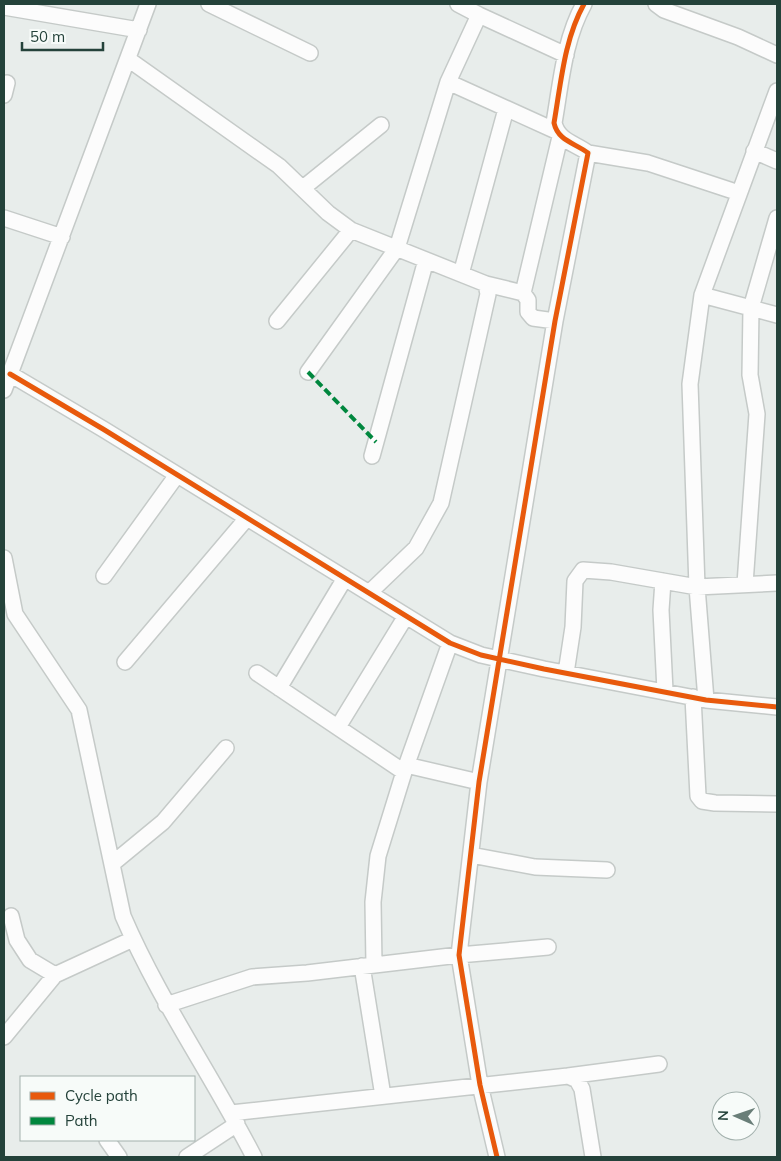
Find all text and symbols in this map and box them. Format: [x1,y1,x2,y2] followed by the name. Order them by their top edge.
[22,20,104,52] scale bar
[30,27,65,46] text: 50 m
[20,1076,195,1141] legend
[65,1086,138,1105] text: Cycle path
[711,1091,761,1141] north arrow
[714,1110,732,1121] text: N
[65,1111,97,1130] text: Path

